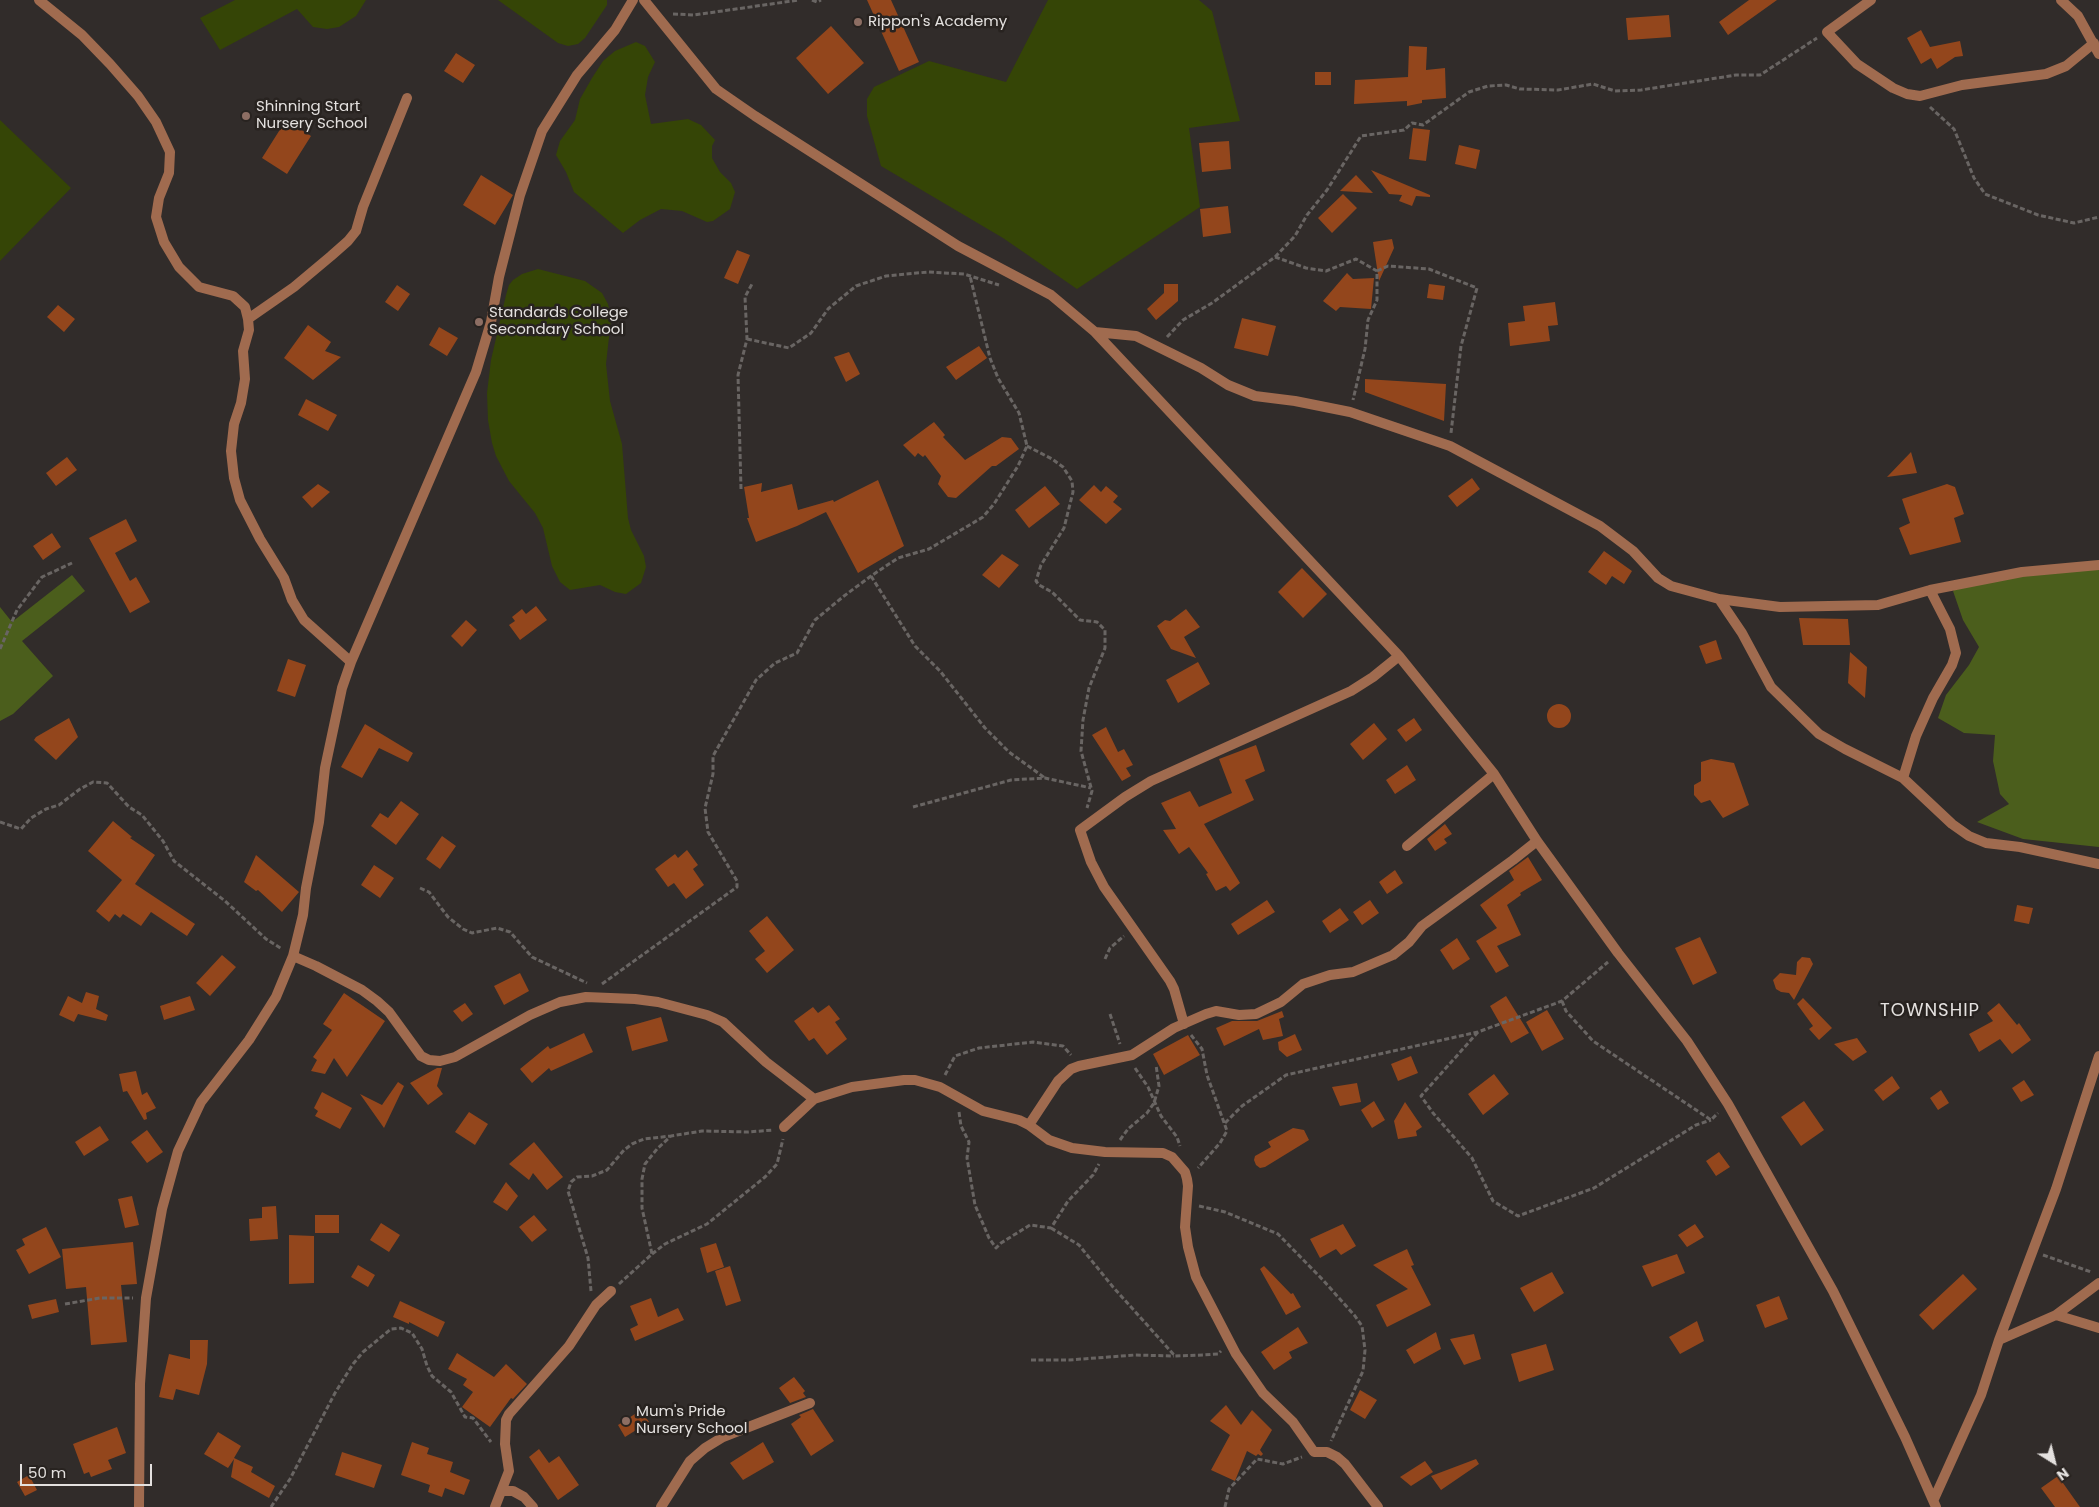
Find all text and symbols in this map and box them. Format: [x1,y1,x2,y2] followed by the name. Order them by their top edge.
[868,13,1007,31] place label: Rippon's Academy
[852,16,864,28] marker: Rippon's Academy
[256,98,367,133] place label: Shinning Start Nursery School
[240,110,252,122] marker: Shinning Start Nursery School
[489,304,628,339] place label: Standards College Secondary School
[473,316,485,328] marker: Standards College Secondary School
[1879,1000,1981,1022] district label: TOWNSHIP
[636,1403,747,1438] place label: Mum's Pride Nursery School
[620,1415,632,1427] marker: Mum's Pride Nursery School
[2029,1437,2079,1487] north arrow
[22,1454,155,1486] scale bar
[28,1462,66,1483] text: 50 m
[2053,1463,2073,1485] text: N

